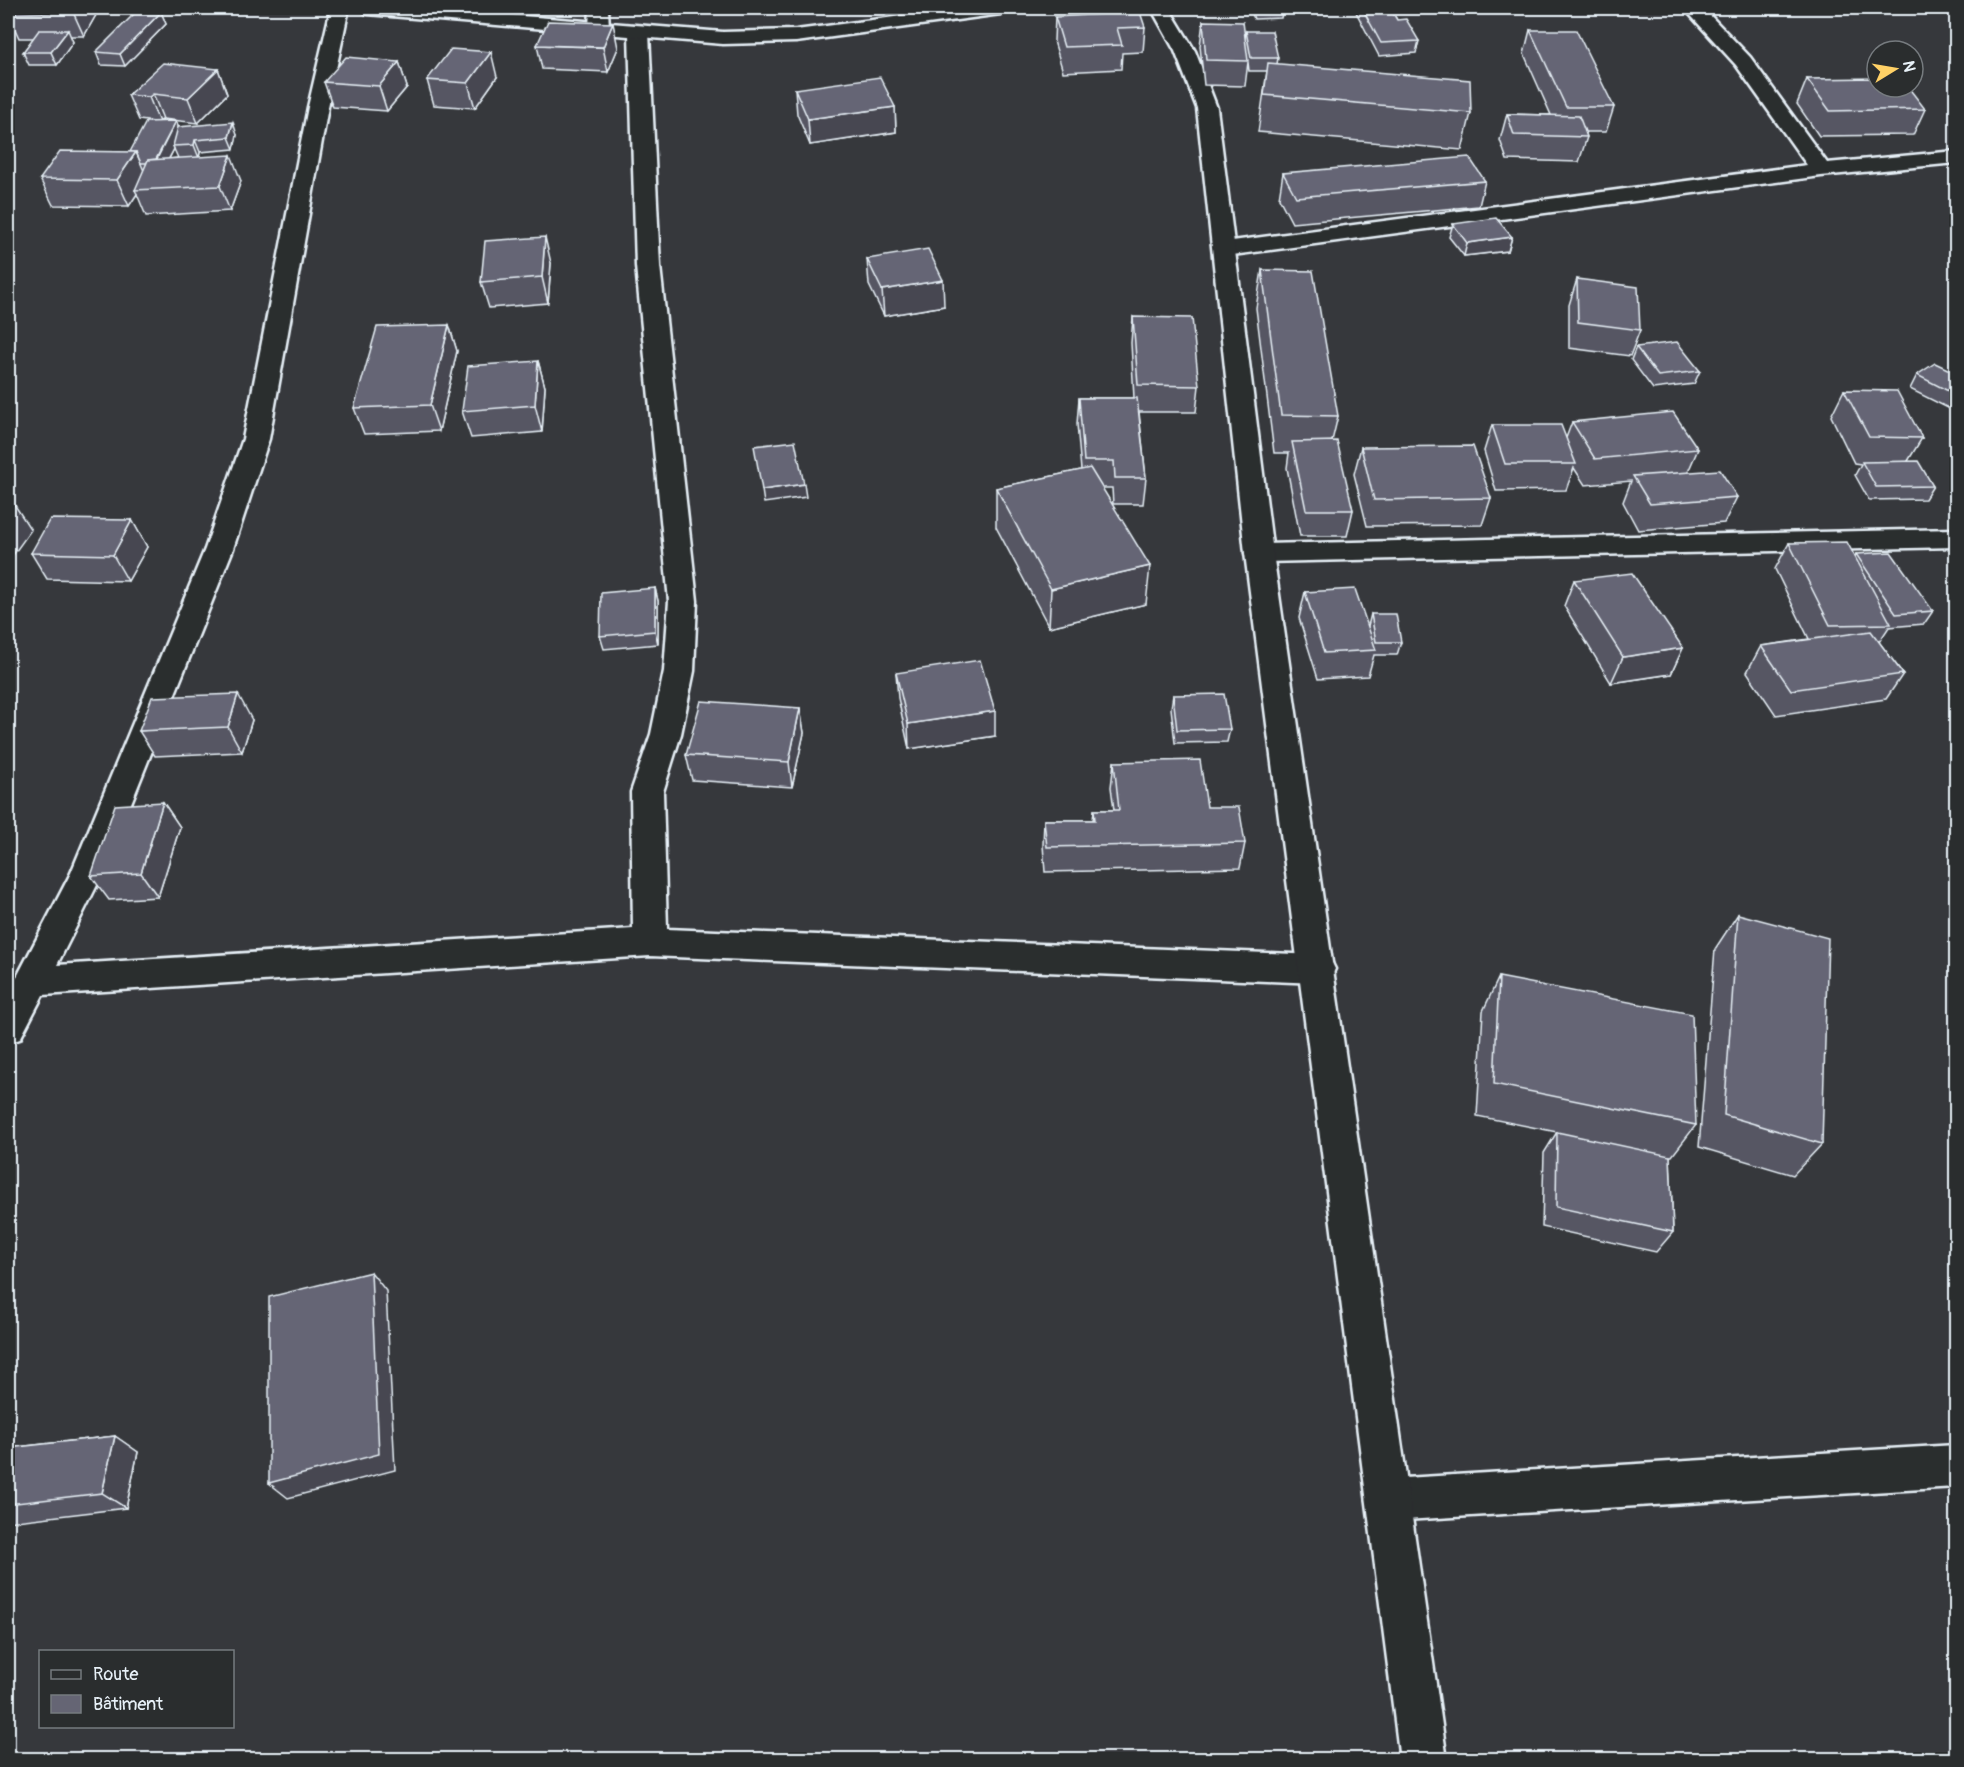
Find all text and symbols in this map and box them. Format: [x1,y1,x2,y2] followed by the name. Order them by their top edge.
[1865,39,1925,99] north arrow
[1898,59,1920,74] text: N
[39,1650,234,1728] legend
[93,1663,138,1686] text: Route
[93,1693,164,1716] text: Bâtiment

